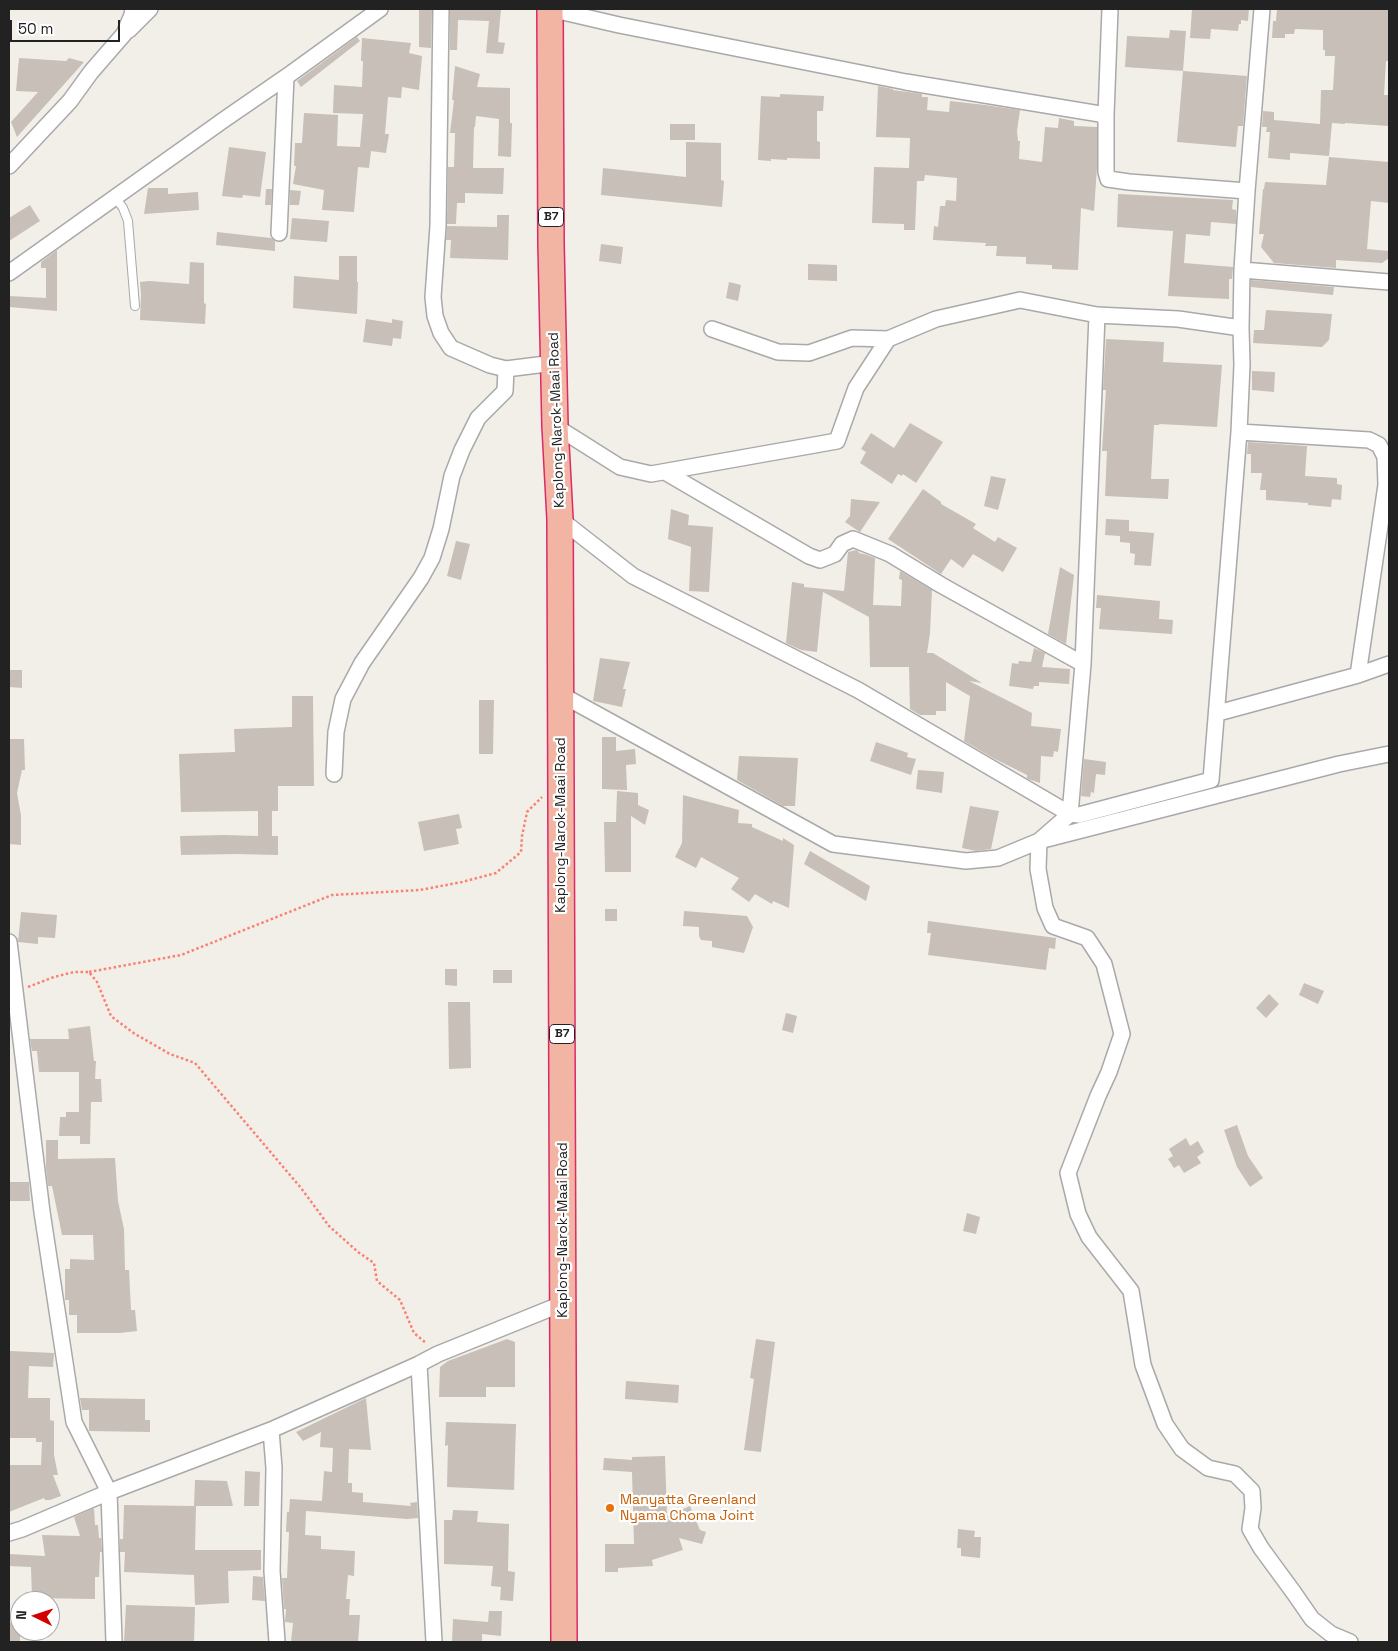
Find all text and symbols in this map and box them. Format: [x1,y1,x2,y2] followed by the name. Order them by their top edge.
[12,10,122,42] scale bar
[18,19,53,38] text: 50 m
[538,208,564,226] road number: B7
[546,332,568,508] street label: Kaplong-Narok-Maai Road
[553,737,569,913] street label: Kaplong-Narok-Maai Road
[550,1024,574,1044] road number: B7
[555,1142,571,1318] street label: Kaplong-Narok-Maai Road
[620,1492,756,1524] place label: Manyatta Greenland Nyama Choma Joint
[604,1502,616,1514] marker: Manyatta Greenland Nyama Choma Joint
[10,1591,60,1641] north arrow
[12,1610,30,1620] text: N

